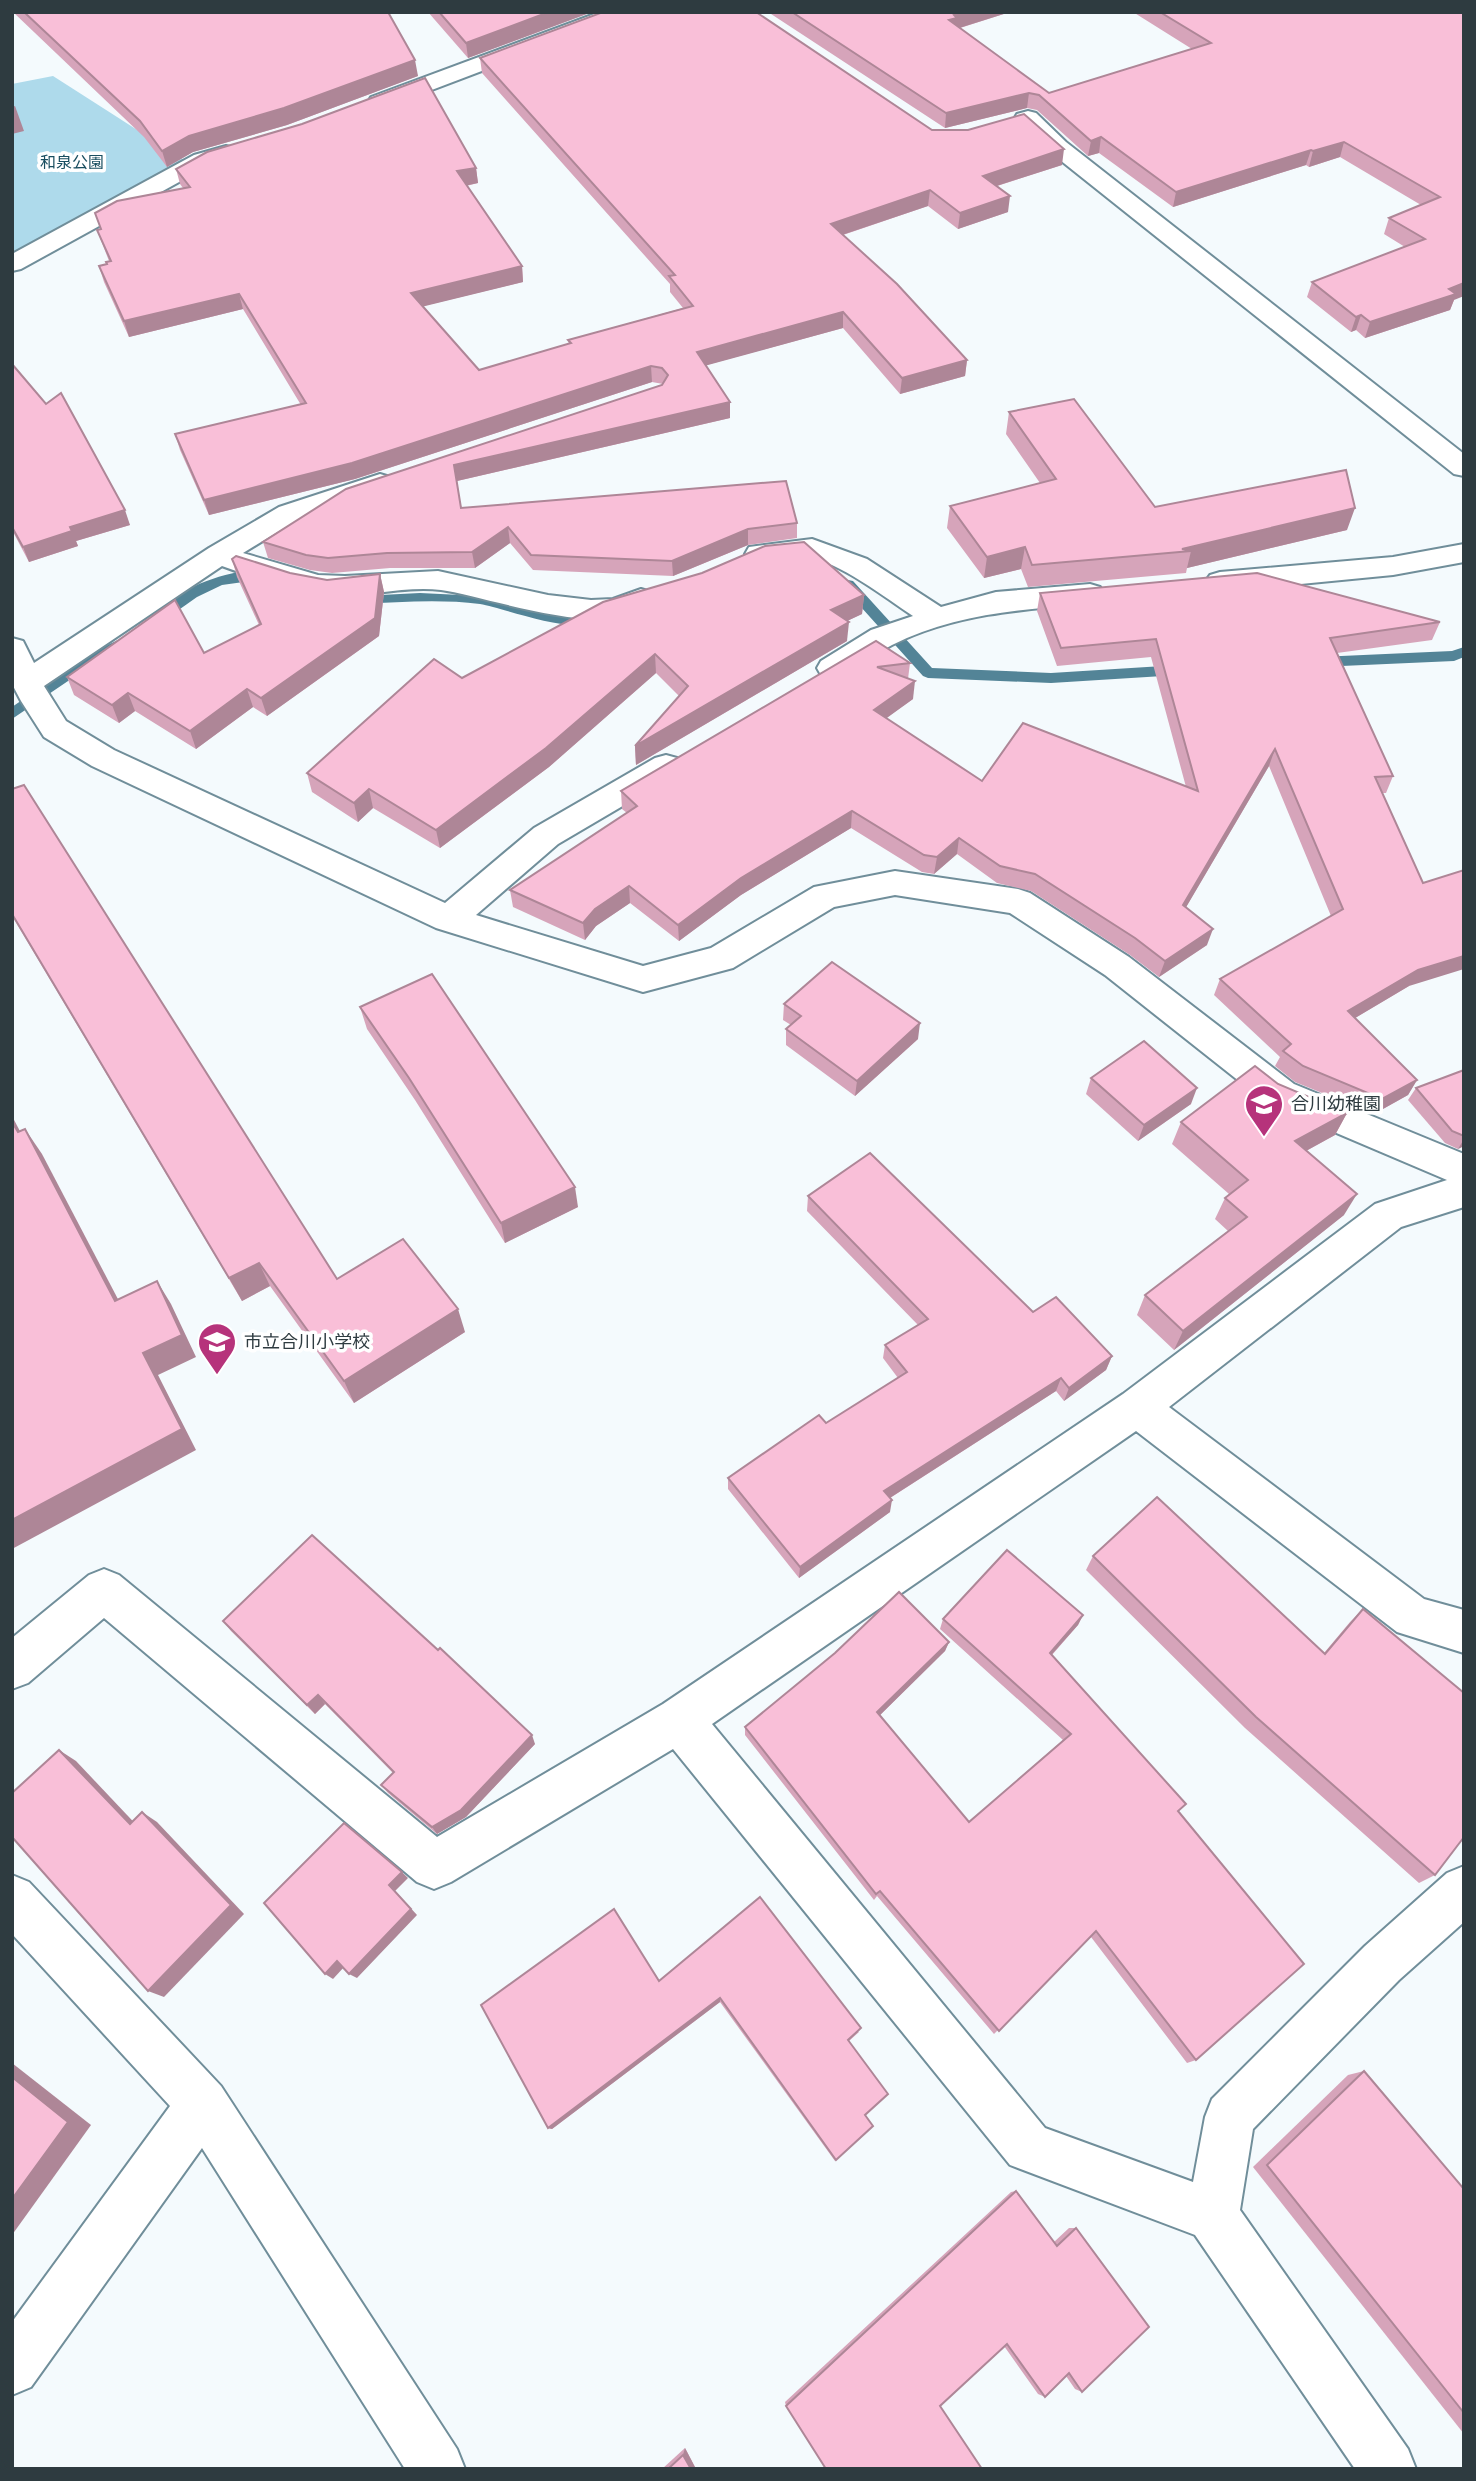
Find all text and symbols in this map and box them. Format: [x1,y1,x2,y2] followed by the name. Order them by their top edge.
[40,153,104,172] park label: 和泉公園
[1243,1083,1285,1138] school or university icon: 合川幼稚園
[1291,1093,1381,1115] place label: 合川幼稚園
[196,1321,238,1376] school or university icon: 市立合川小学校
[244,1331,370,1353] place label: 市立合川小学校

